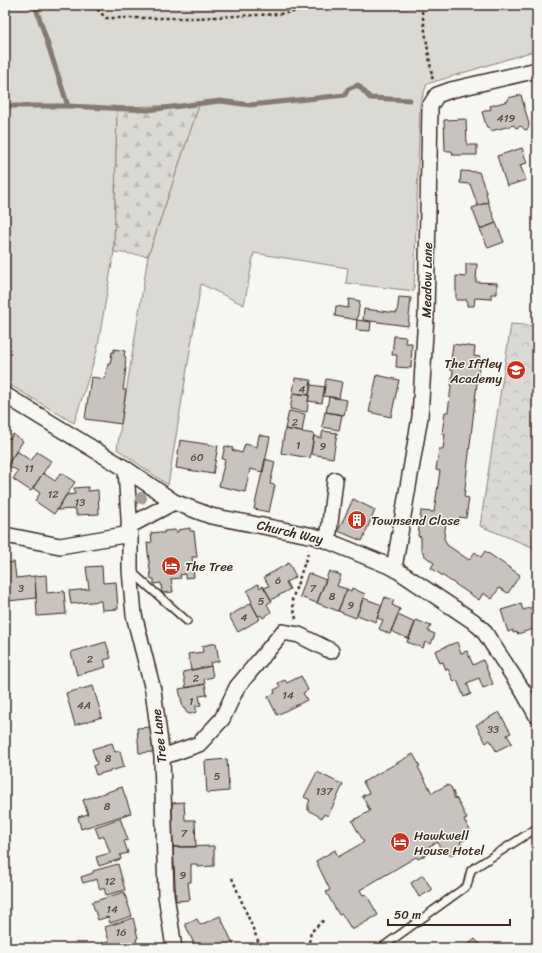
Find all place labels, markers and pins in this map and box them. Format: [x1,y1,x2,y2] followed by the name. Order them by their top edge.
[444,352,502,390] place label: The Iffley Academy
[505,359,527,381] school or university icon: The Iffley Academy
[346,509,368,531] building icon: Townsend Close
[371,509,460,532] place label: Townsend Close
[160,555,182,577] hotel icon: The Tree
[185,555,233,578] place label: The Tree
[414,824,485,862] place label: Hawkwell House Hotel
[389,831,411,853] hotel icon: Hawkwell House Hotel

